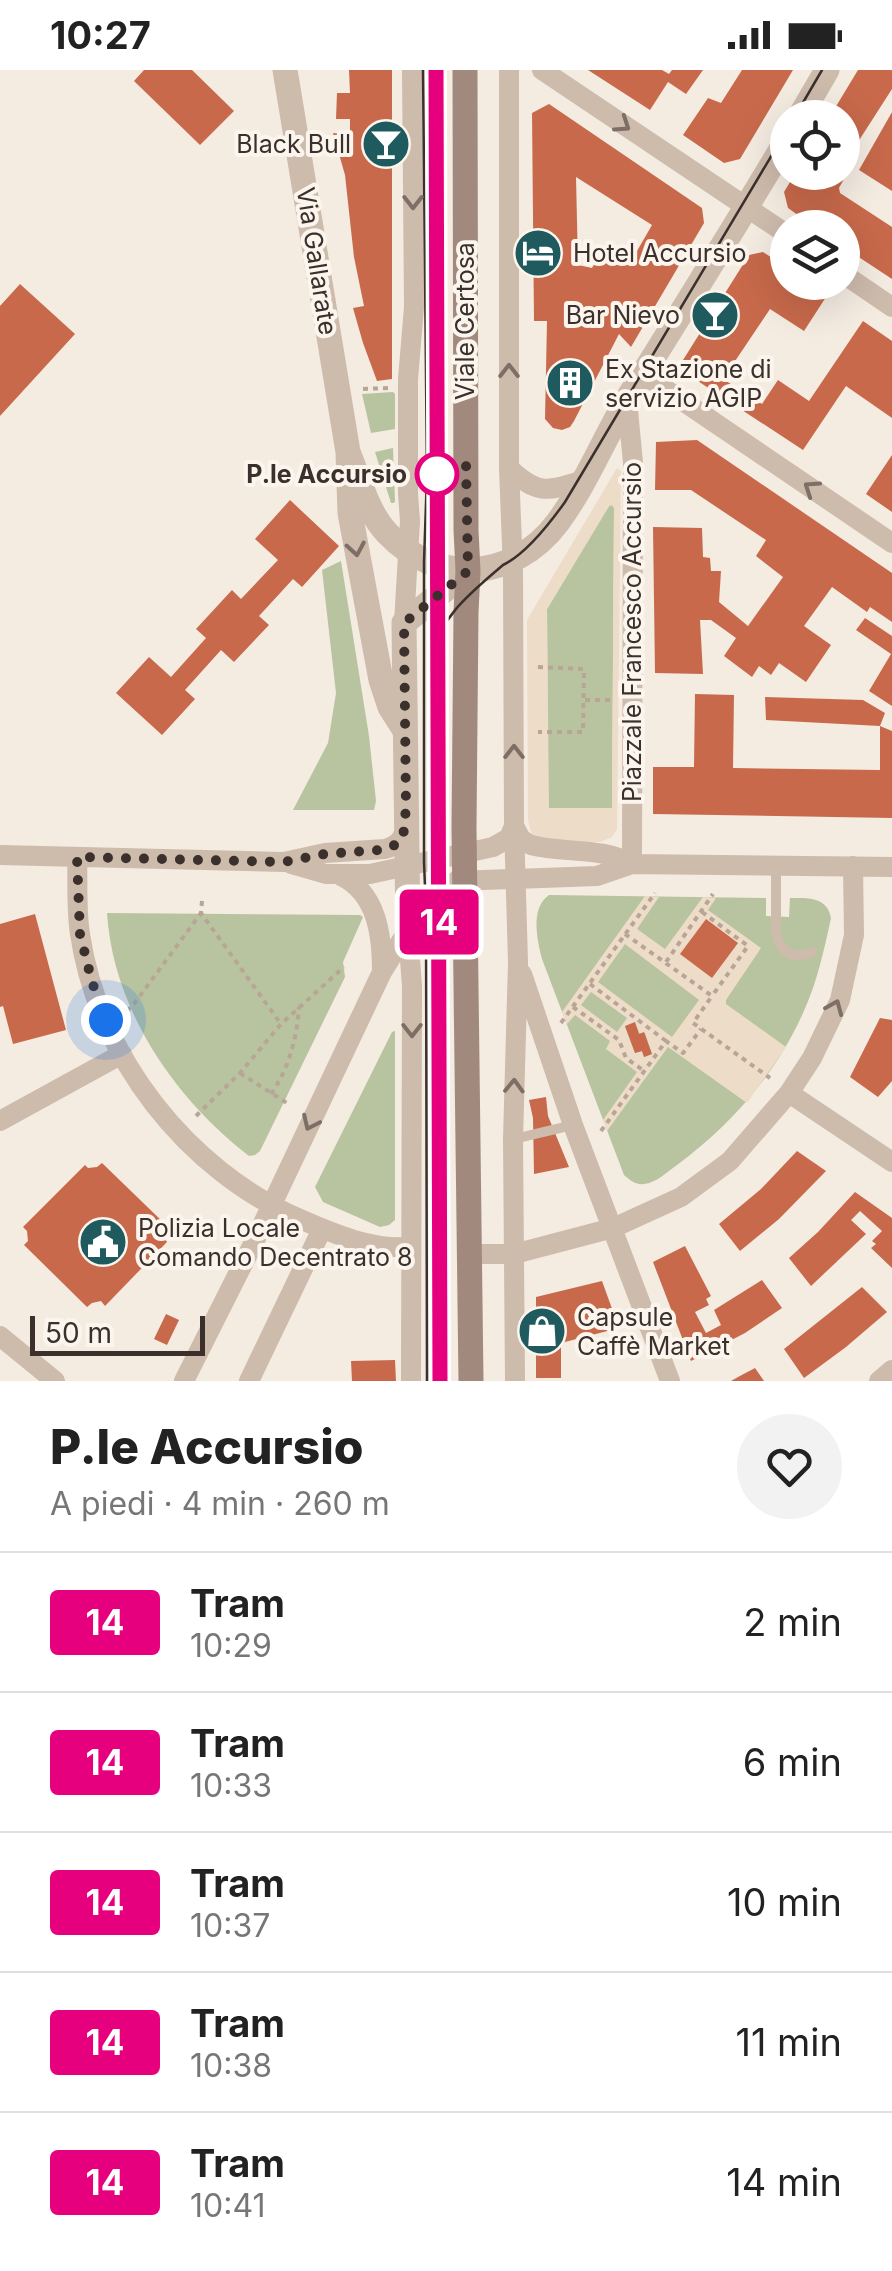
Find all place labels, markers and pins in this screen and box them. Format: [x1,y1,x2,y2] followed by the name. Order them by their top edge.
[360,118,412,170] bar icon: Black Bull
[236,129,351,159] place label: Black Bull
[512,227,564,279] hotel icon: Hotel Accursio
[573,238,746,268] place label: Hotel Accursio
[689,289,741,341] bar icon: Bar Nievo
[566,300,680,330] place label: Bar Nievo
[605,354,772,413] place label: Ex Stazione di servizio AGIP
[544,357,596,409] building icon: Ex Stazione di servizio AGIP
[416,453,458,495] marker: P.le Accursio
[246,459,407,489] place label: P.le Accursio
[138,1213,413,1272] place label: Polizia Locale Comando Decentrato 8
[77,1216,129,1268] public building icon: Polizia Locale Comando Decentrato 8
[577,1302,730,1361] place label: Capsule Caffè Market
[516,1305,568,1357] shop icon: Capsule Caffè Market

